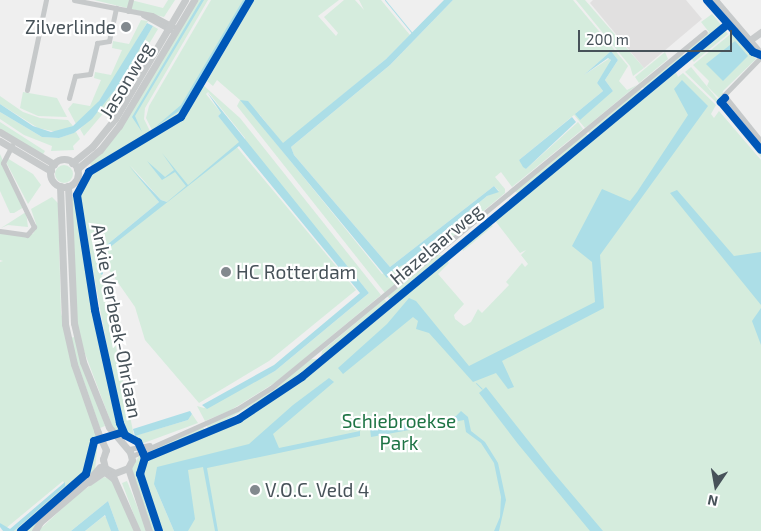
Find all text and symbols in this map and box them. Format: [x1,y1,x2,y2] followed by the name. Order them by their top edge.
[25,16,116,38] place label: Zilverlinde
[581,20,735,52] scale bar
[120,21,132,33] marker: Zilverlinde
[586,30,629,48] text: 200 m
[94,38,158,122] street label: Jasonweg
[385,199,487,289] street label: Hazelaarweg
[87,222,147,420] street label: Ankie Verbeek-Ohrlaan
[236,261,356,283] place label: HC Rotterdam
[220,266,232,278] marker: HC Rotterdam
[342,410,456,454] park label: Schiebroekse Park
[691,461,741,511] north arrow
[265,479,370,501] place label: V.O.C. Veld 4
[249,484,261,496] marker: V.O.C. Veld 4
[706,492,719,511] text: N

